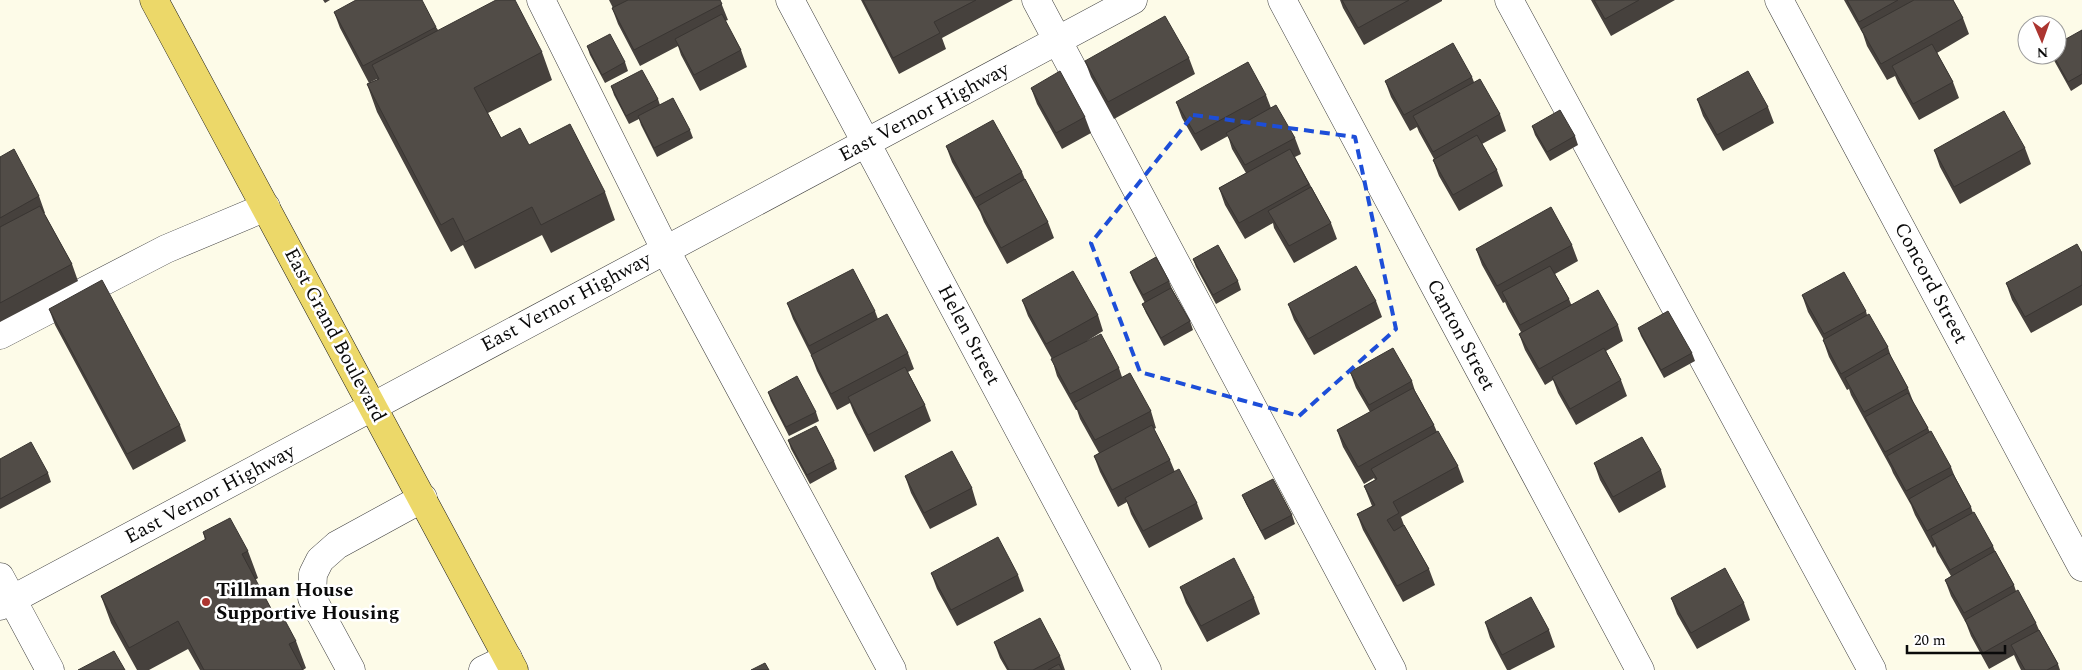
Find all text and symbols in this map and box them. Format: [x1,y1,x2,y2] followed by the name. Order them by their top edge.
[2017,15,2067,65] north arrow
[2036,42,2049,63] text: N
[833,54,1016,170] street label: East Vernor Highway
[1886,217,1976,349] street label: Concord Street
[276,242,394,428] street label: East Grand Boulevard
[475,244,658,360] street label: East Vernor Highway
[1419,274,1503,396] street label: Canton Street
[930,279,1008,391] street label: Helen Street
[119,436,302,552] street label: East Vernor Highway
[216,575,399,628] place label: Tillman House Supportive Housing
[200,596,212,608] marker: Tillman House Supportive Housing
[1907,622,2004,654] scale bar
[1914,629,1946,652] text: 20 m

